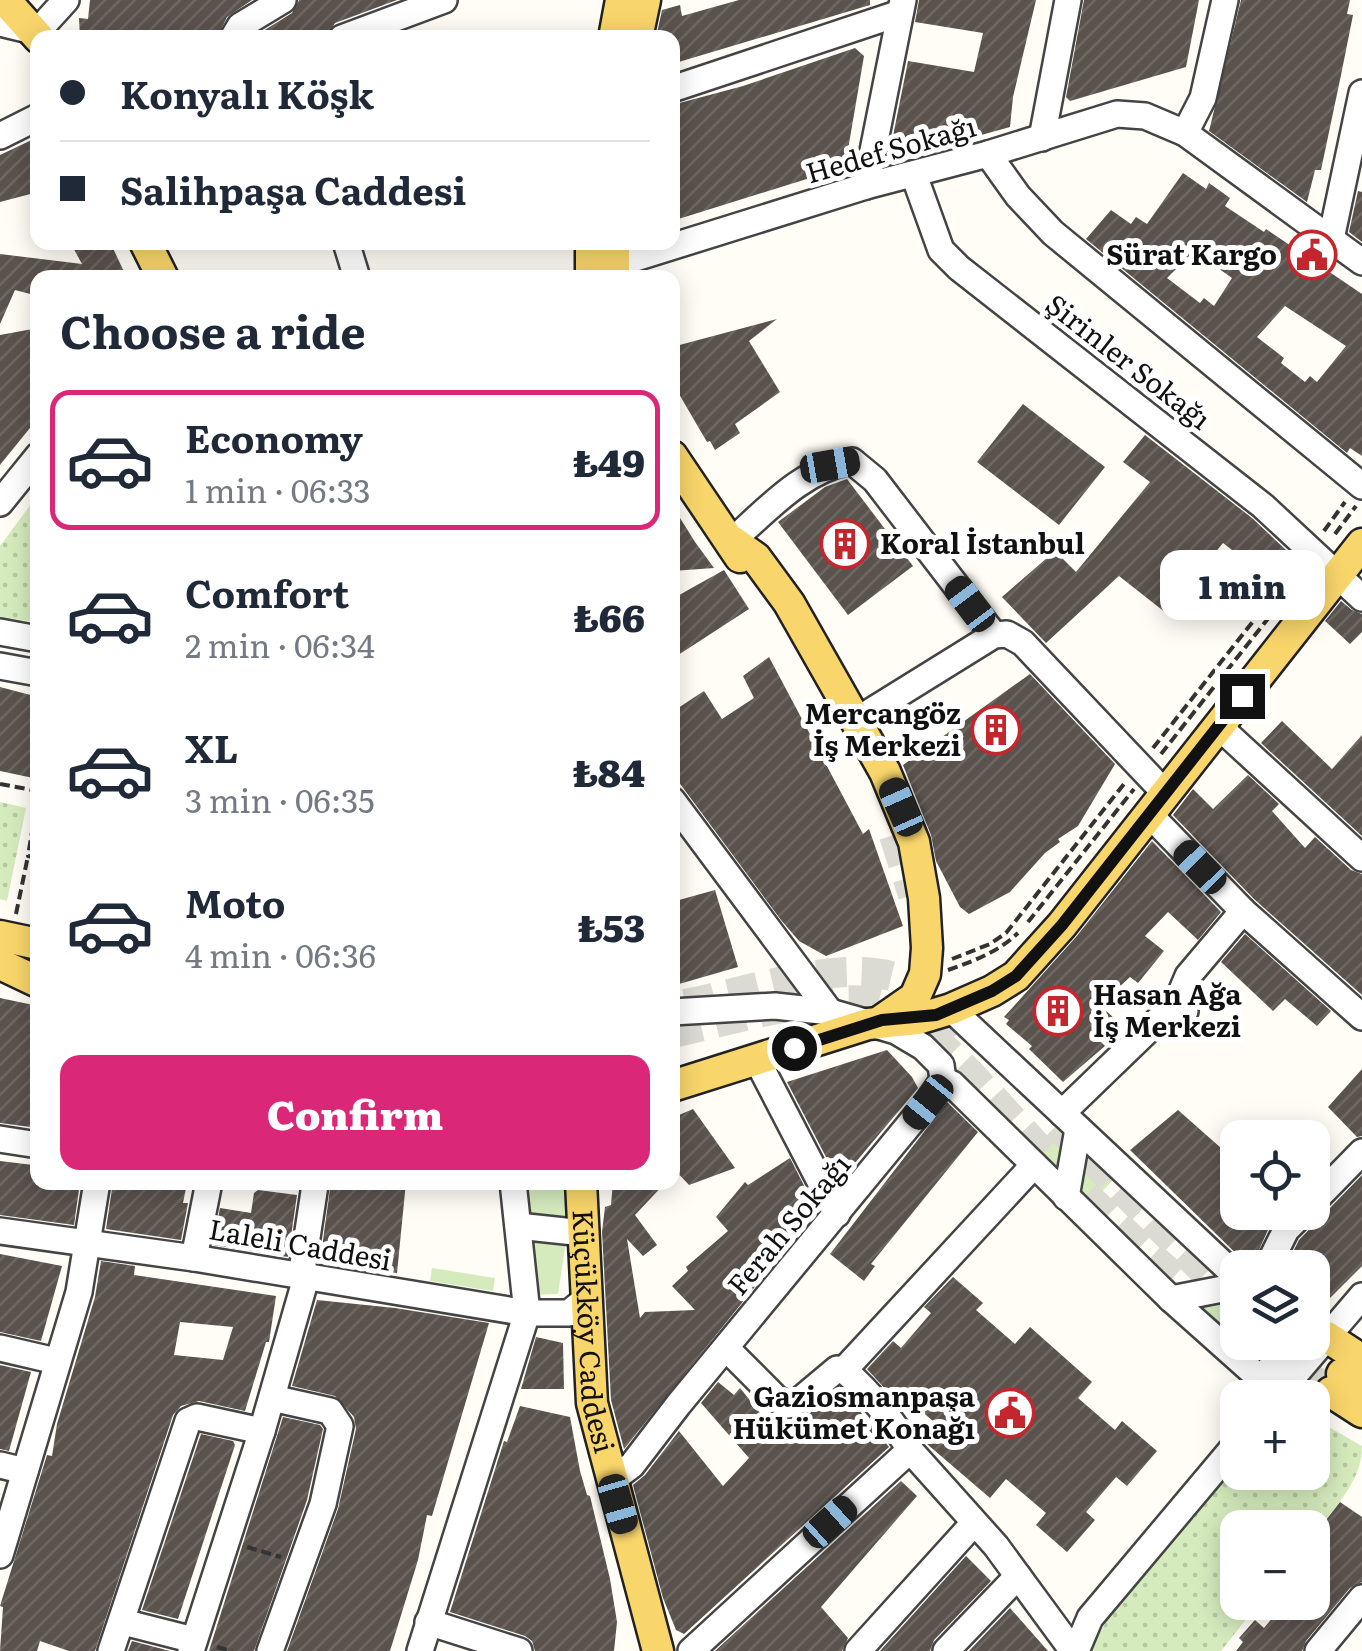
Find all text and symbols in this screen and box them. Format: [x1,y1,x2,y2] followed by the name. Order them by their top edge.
[120,64,374,121] text: Konyalı Köşk
[800,104,981,192] street label: Hedef Sokağı
[120,160,466,217] text: Salihpaşa Caddesi
[1286,229,1338,281] public building icon: Sürat Kargo
[1106,232,1277,274] place label: Sürat Kargo
[1038,283,1221,438] street label: Şirinler Sokağı
[60,296,366,363] text: Choose a ride
[185,408,363,465] text: Economy
[65,415,155,505] icon: car
[573,432,645,489] text: ₺49
[798,445,862,485] car
[185,465,371,513] text: 1 min · 06:33
[819,518,871,570] building icon: Koral İstanbul
[880,521,1085,563] place label: Koral İstanbul
[1160,551,1324,621] callout: 1 min
[1199,561,1286,609] text: 1 min
[185,563,349,620] text: Comfort
[65,570,155,660] icon: car
[940,571,1000,637] car
[573,587,645,644] text: ₺66
[185,620,375,668] text: 2 min · 06:34
[1220,674,1265,719] route end
[804,691,961,765] place label: Mercangöz İş Merkezi
[970,704,1022,756] building icon: Mercangöz İş Merkezi
[185,718,238,775] text: XL
[65,725,155,815] icon: car
[573,742,645,799] text: ₺84
[875,773,927,841] car
[185,775,375,823] text: 3 min · 06:35
[1168,835,1232,899] car
[185,873,285,930] text: Moto
[65,880,155,970] icon: car
[577,897,645,954] text: ₺53
[185,930,376,978] text: 4 min · 06:36
[1093,972,1242,1046] place label: Hasan Ağa İş Merkezi
[1032,985,1084,1037] building icon: Hasan Ağa İş Merkezi
[772,1026,817,1071] route start
[60,1055,650,1170] button: Confirm
[897,1069,959,1135] car
[1220,1120,1330,1620] map controls
[1220,1120,1330,1230] button: locate
[716,1144,859,1303] street label: Ferah Sokağı
[206,1206,395,1280] street label: Laleli Caddesi
[563,1208,627,1457] street label: Küçükköy Caddesi
[1220,1250,1330,1360] button: layers
[733,1374,976,1448] place label: Gaziosmanpaşa Hükümet Konağı
[1220,1380,1330,1490] button: +
[984,1387,1036,1439] public building icon: Gaziosmanpaşa Hükümet Konağı
[595,1471,641,1537] car
[798,1491,862,1553] car
[1220,1510,1330,1620] button: −

